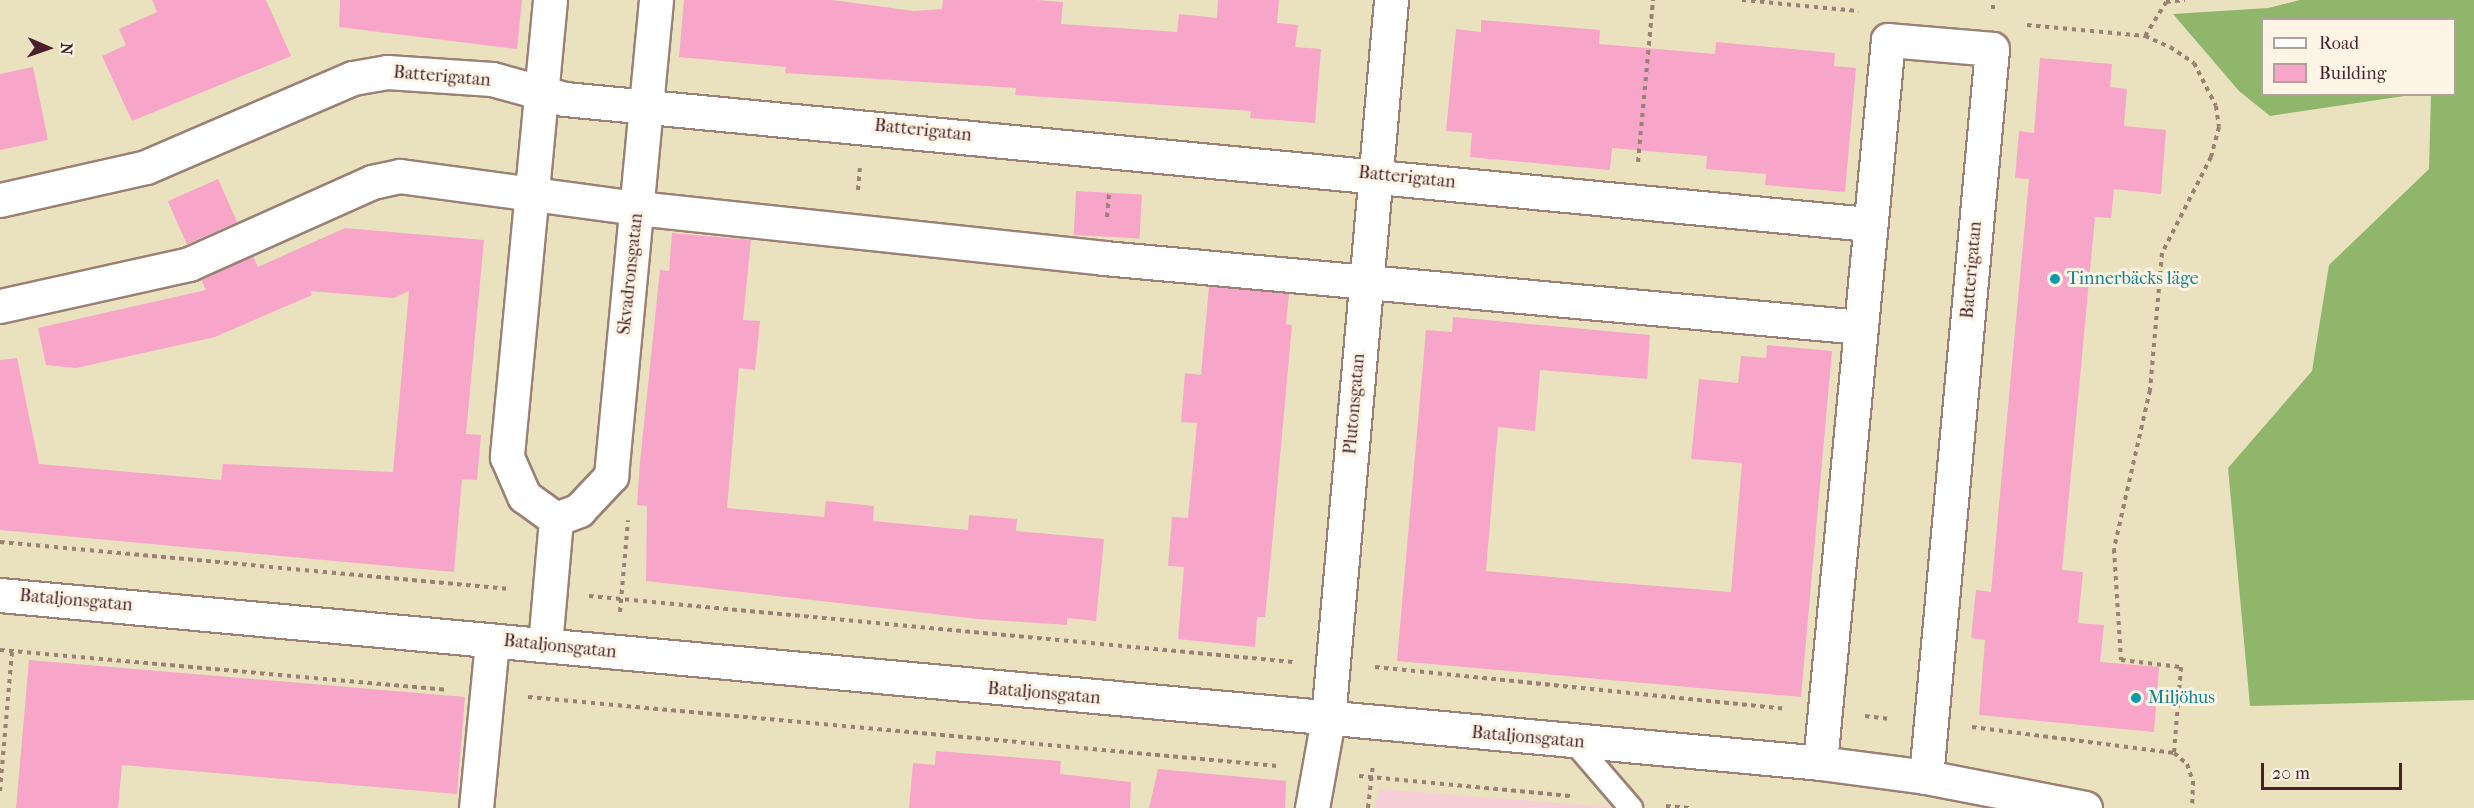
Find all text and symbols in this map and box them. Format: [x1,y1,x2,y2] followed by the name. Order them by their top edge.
[18,18,78,78] north arrow
[2261,18,2456,96] legend
[2319,33,2359,54] text: Road
[57,42,76,55] text: N
[392,62,492,92] street label: Batterigatan
[2319,63,2386,84] text: Building
[873,115,973,147] street label: Batterigatan
[1357,162,1457,194] street label: Batterigatan
[614,212,648,336] street label: Skvadronsgatan
[1957,220,1987,320] street label: Batterigatan
[2067,268,2199,290] place label: Tinnerbäcks läge
[2048,272,2062,286] marker: Tinnerbäcks läge
[1340,352,1370,456] street label: Plutonsgatan
[19,585,133,617] street label: Bataljonsgatan
[502,630,618,664] street label: Bataljonsgatan
[987,678,1101,710] street label: Bataljonsgatan
[2148,687,2215,709] place label: Miljöhus
[2129,691,2143,705] marker: Miljöhus
[1471,722,1585,754] street label: Bataljonsgatan
[2264,751,2405,789] scale bar
[2272,763,2310,784] text: 20 m

